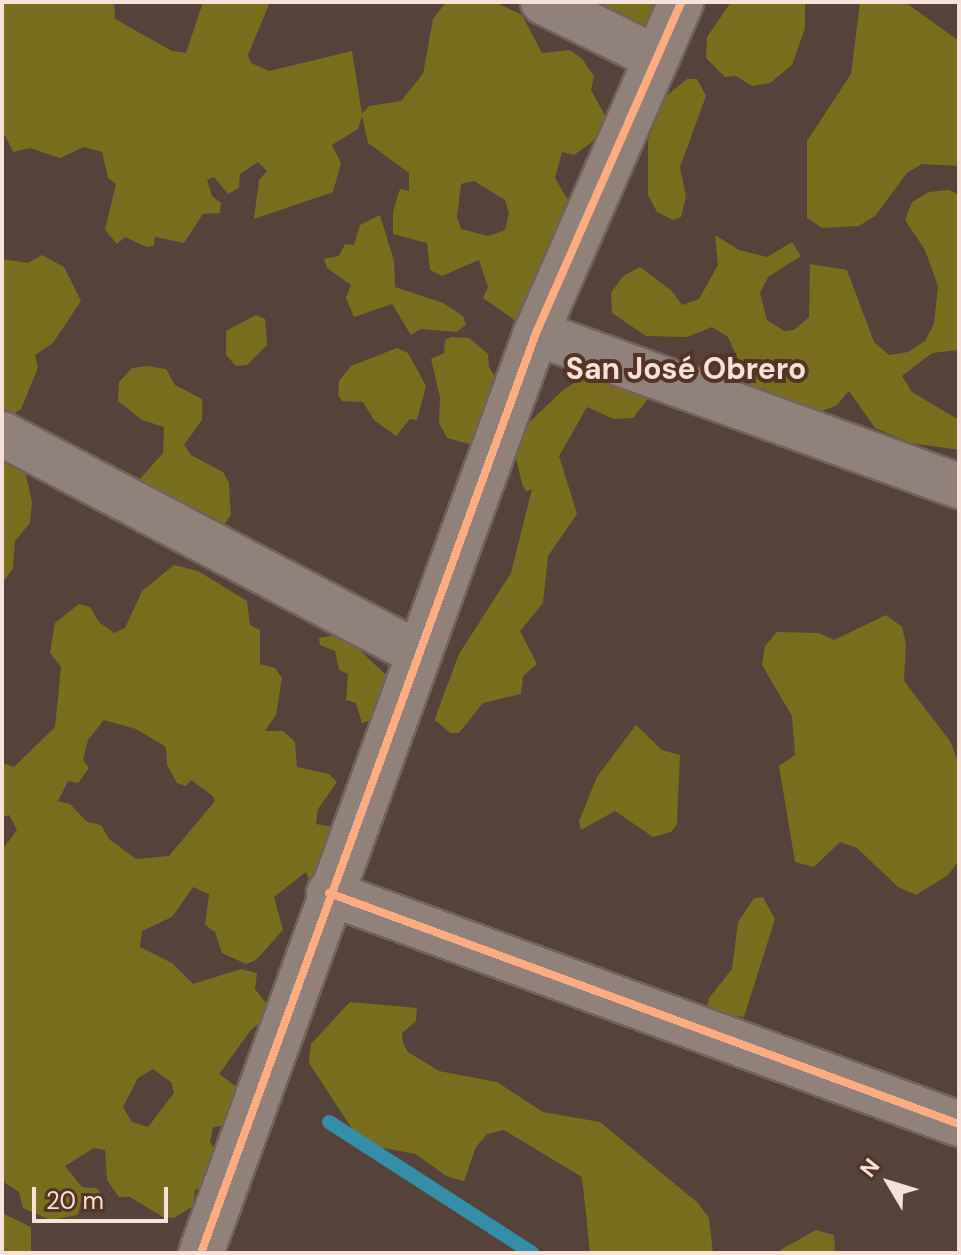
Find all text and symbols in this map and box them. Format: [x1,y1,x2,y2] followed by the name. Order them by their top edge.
[566,351,806,387] district label: San José Obrero
[849,1143,929,1223] north arrow
[853,1153,886,1183] text: N
[36,1171,172,1221] scale bar
[46,1185,104,1216] text: 20 m

